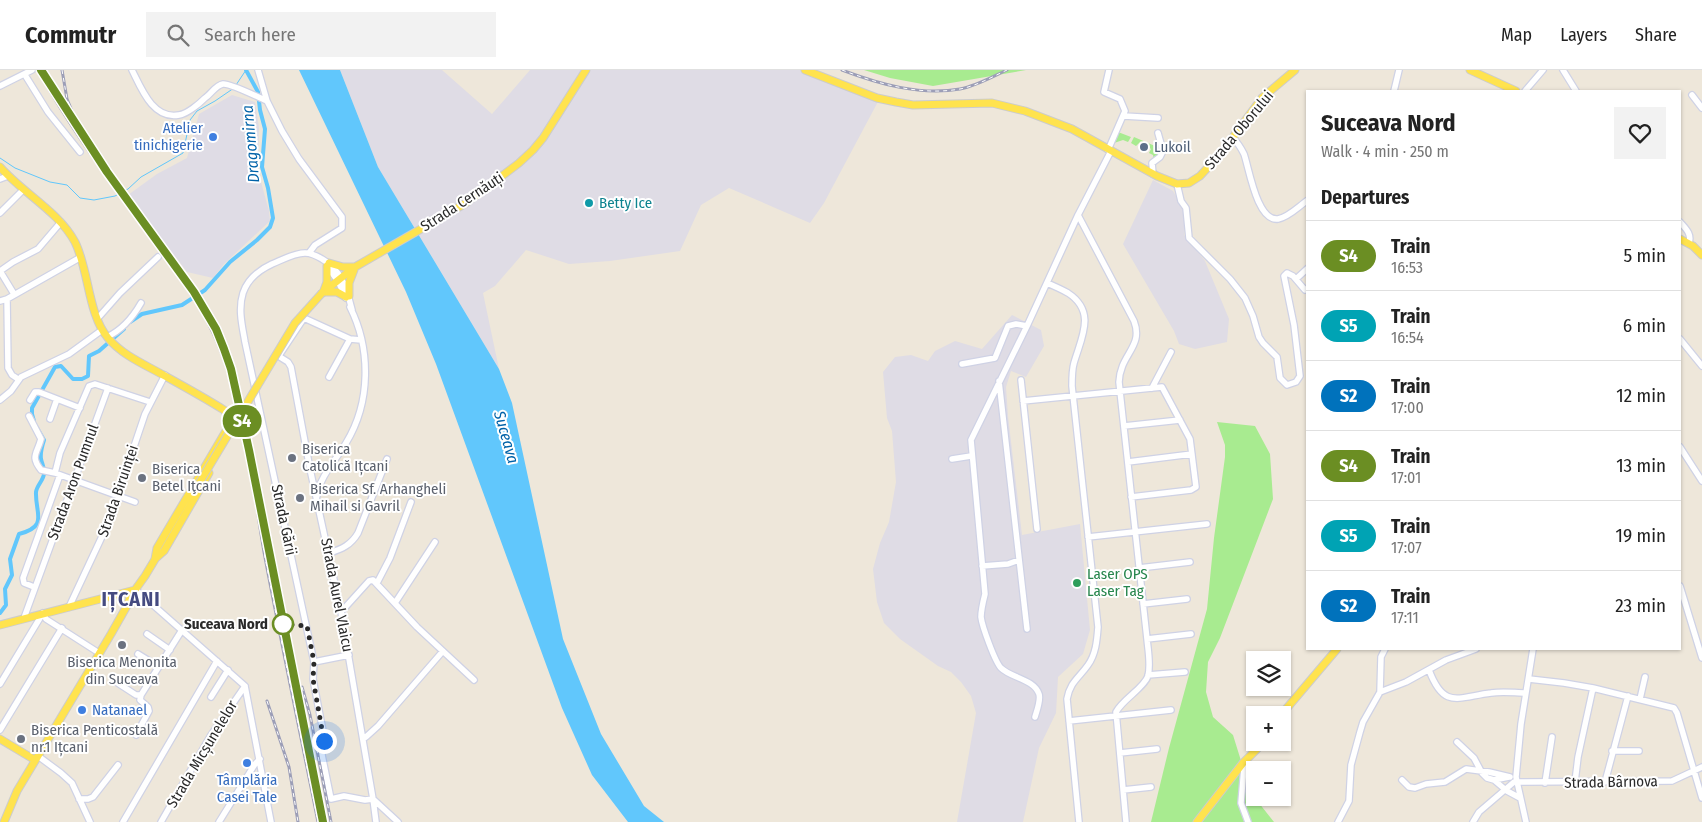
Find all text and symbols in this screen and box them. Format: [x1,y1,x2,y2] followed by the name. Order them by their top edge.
[146,12,496,57] search box
[25,21,116,49] text: Commutr
[164,21,192,49] icon: search
[204,23,296,46] text: Search here
[1501,24,1532,46] text: Map
[1560,24,1607,46] text: Layers
[1635,24,1677,46] text: Share
[1201,87,1277,173] street label: Strada Oborului
[238,104,263,184] water label: Dragomirna
[1614,107,1666,159] button: heart
[1321,109,1456,137] text: Suceava Nord
[134,119,204,154] place label: Atelier tinichigerie
[207,131,219,143] marker: Atelier tinichigerie
[1154,138,1191,156] place label: Lukoil
[1138,141,1150,153] marker: Lukoil
[1321,142,1449,161] text: Walk · 4 min · 250 m
[417,169,507,236] street label: Strada Cernăuți
[1321,186,1409,209] text: Departures
[599,194,652,212] place label: Betty Ice
[583,197,595,209] marker: Betty Ice
[1391,235,1430,258] text: Train
[1623,244,1666,267] text: 5 min
[1339,245,1358,267] text: S4
[1391,258,1423,277] text: 16:53
[1391,305,1430,328] text: Train
[1623,314,1666,337] text: 6 min
[1339,315,1358,337] text: S5
[1391,328,1424,347] text: 16:54
[1391,375,1430,398] text: Train
[1616,384,1666,407] text: 12 min
[1340,385,1357,407] text: S2
[1391,398,1424,417] text: 17:00
[220,405,264,437] line badge: S4
[490,408,523,466] water label: Suceava
[233,410,251,432] text: S4
[44,422,102,542] street label: Strada Aron Pumnul
[302,440,388,476] place label: Biserica Catolică Ițcani
[94,443,143,540] street label: Strada Biruinței
[1391,445,1430,468] text: Train
[286,452,298,464] marker: Biserica Catolică Ițcani
[1616,454,1666,477] text: 13 min
[1339,455,1358,477] text: S4
[152,460,221,495] place label: Biserica Betel Iţcani
[1391,468,1421,487] text: 17:01
[136,472,148,484] marker: Biserica Betel Iţcani
[310,480,446,515] place label: Biserica Sf. Arhangheli Mihail si Gavril
[268,483,300,557] street label: Strada Gării
[294,492,306,504] marker: Biserica Sf. Arhangheli Mihail si Gavril
[1391,515,1430,538] text: Train
[1615,524,1666,547] text: 19 min
[1339,525,1358,547] text: S5
[317,537,357,653] street label: Strada Aurel Vlaicu
[1391,538,1422,557] text: 17:07
[1087,565,1148,600] place label: Laser OPS Laser Tag
[1071,577,1083,589] marker: Laser OPS Laser Tag
[1391,585,1430,608] text: Train
[101,587,161,613] district label: IȚCANI
[1615,594,1666,617] text: 23 min
[1340,595,1357,617] text: S2
[1391,608,1419,627] text: 17:11
[272,613,294,635] marker: Suceava Nord
[184,615,268,633] place label: Suceava Nord
[116,639,128,651] marker: Biserica Menonita din Suceava
[1246,651,1291,806] map controls
[1246,651,1291,696] button: layers
[67,653,177,688] place label: Biserica Menonita din Suceava
[163,696,242,811] street label: Strada Micșunelelor
[92,701,147,719] place label: Natanael
[76,704,88,716] marker: Natanael
[1246,706,1291,751] button: +
[31,721,158,757] place label: Biserica Penticostală nr.1 Ițcani
[312,729,337,754] your location
[15,733,27,745] marker: Biserica Penticostală nr.1 Ițcani
[241,757,253,769] marker: Tâmplăria Casei Tale
[1246,761,1291,806] button: −
[217,771,277,806] place label: Tâmplăria Casei Tale
[1564,772,1658,792] street label: Strada Bârnova

